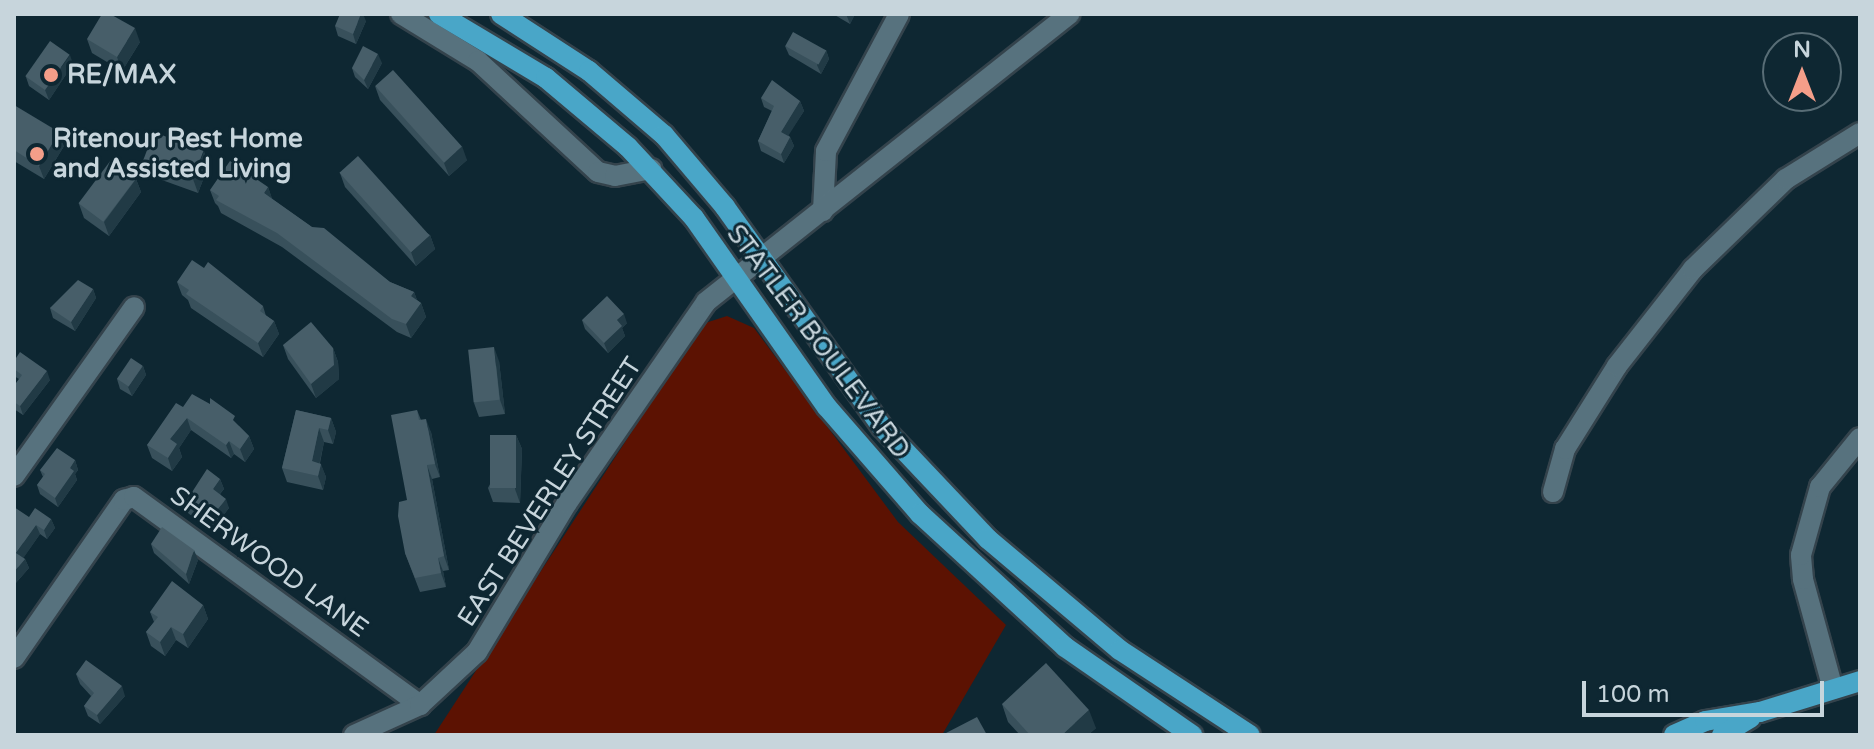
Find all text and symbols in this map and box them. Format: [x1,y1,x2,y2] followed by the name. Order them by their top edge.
[1762,32,1842,112] north arrow
[1793,37,1811,63] text: N
[67,59,176,91] place label: RE/MAX
[42,66,60,84] marker: RE/MAX
[53,123,303,184] place label: Ritenour Rest Home and Assisted Living
[28,145,46,163] marker: Ritenour Rest Home and Assisted Living
[720,219,916,465] street label: STATLER BOULEVARD
[451,352,649,632] street label: EAST BEVERLEY STREET
[164,480,374,644] street label: SHERWOOD LANE
[1586,665,1828,715] scale bar
[1596,680,1670,709] text: 100 m

